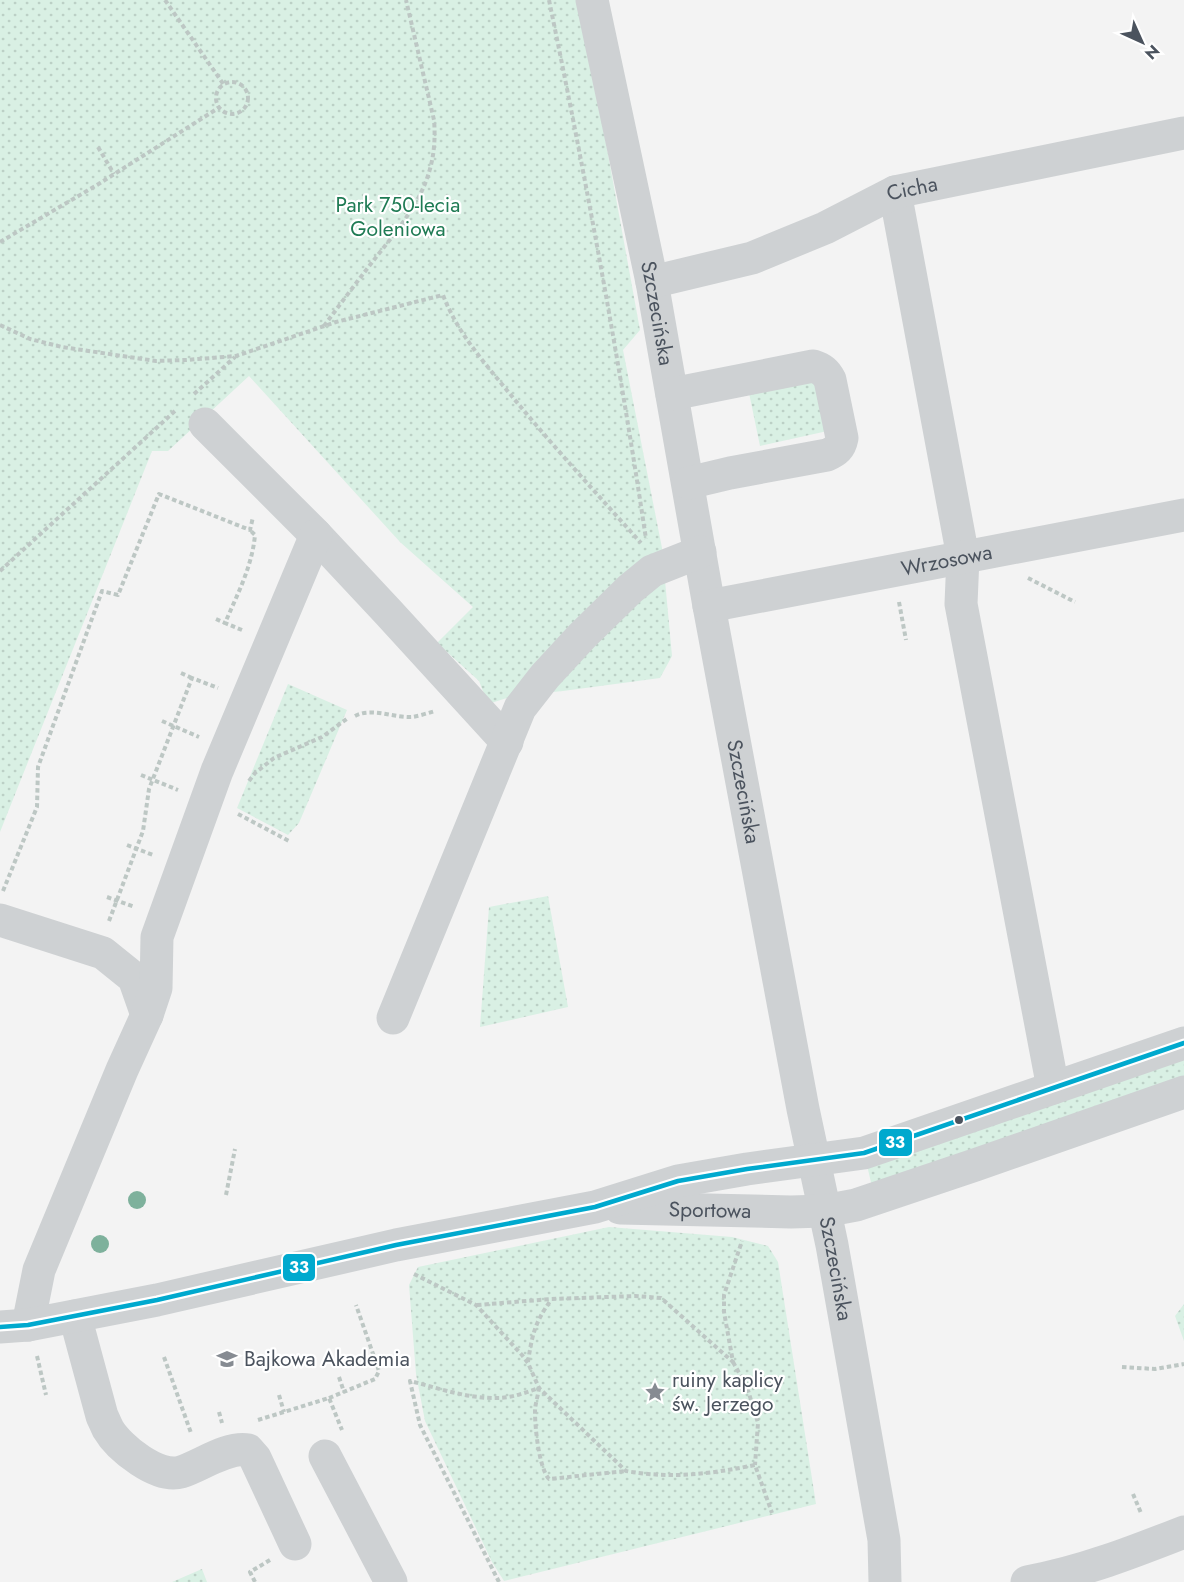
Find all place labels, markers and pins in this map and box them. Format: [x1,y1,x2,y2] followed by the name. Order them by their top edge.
[953,1114,965,1126] unlabelled marker
[244,1344,410,1374] place label: Bajkowa Akademia
[215,1347,239,1371] school or university icon: Bajkowa Akademia
[672,1365,784,1419] place label: ruiny kaplicy św. Jerzego
[643,1380,667,1404] place icon: ruiny kaplicy św. Jerzego

